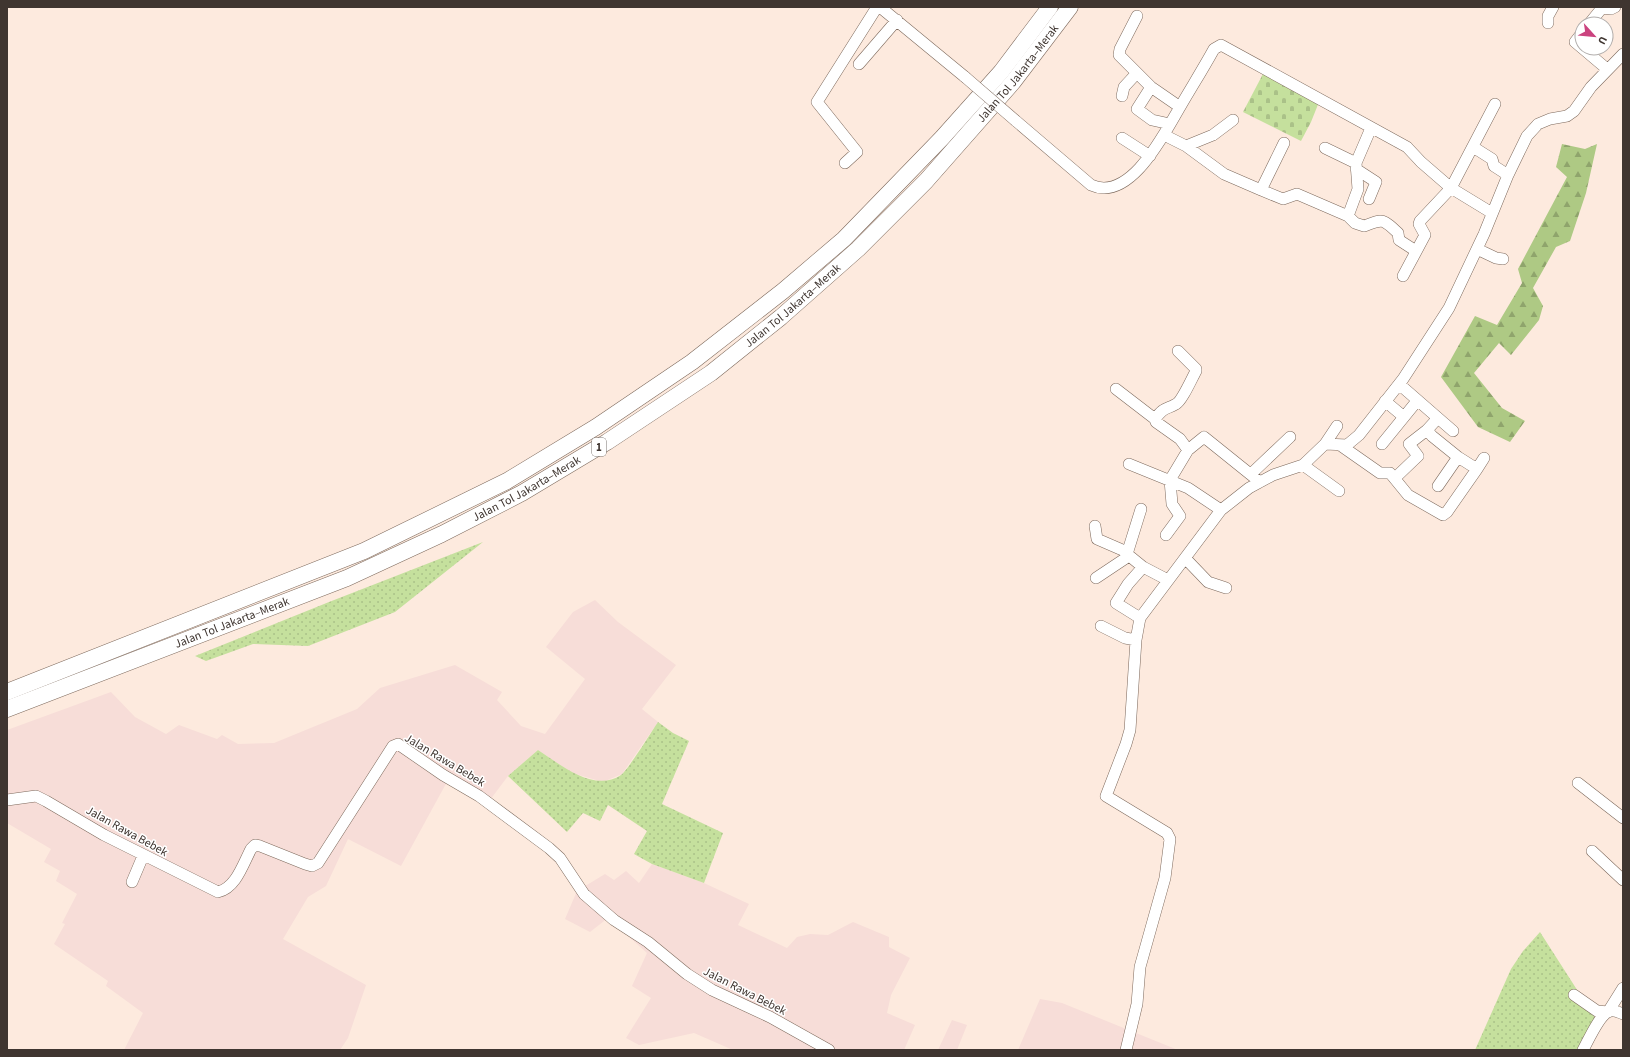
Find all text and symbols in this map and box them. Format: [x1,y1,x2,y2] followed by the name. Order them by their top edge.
[1574,16,1614,56] north arrow
[973,21,1063,126] street label: Jalan Tol Jakarta–Merak
[1594,34,1611,47] text: U
[741,260,845,352] street label: Jalan Tol Jakarta–Merak
[592,438,606,456] road number: 1
[470,452,584,526] street label: Jalan Tol Jakarta–Merak
[172,593,292,653] street label: Jalan Tol Jakarta–Merak
[401,730,488,791] street label: Jalan Rawa Bebek
[83,802,171,861] street label: Jalan Rawa Bebek
[700,963,789,1020] street label: Jalan Rawa Bebek

